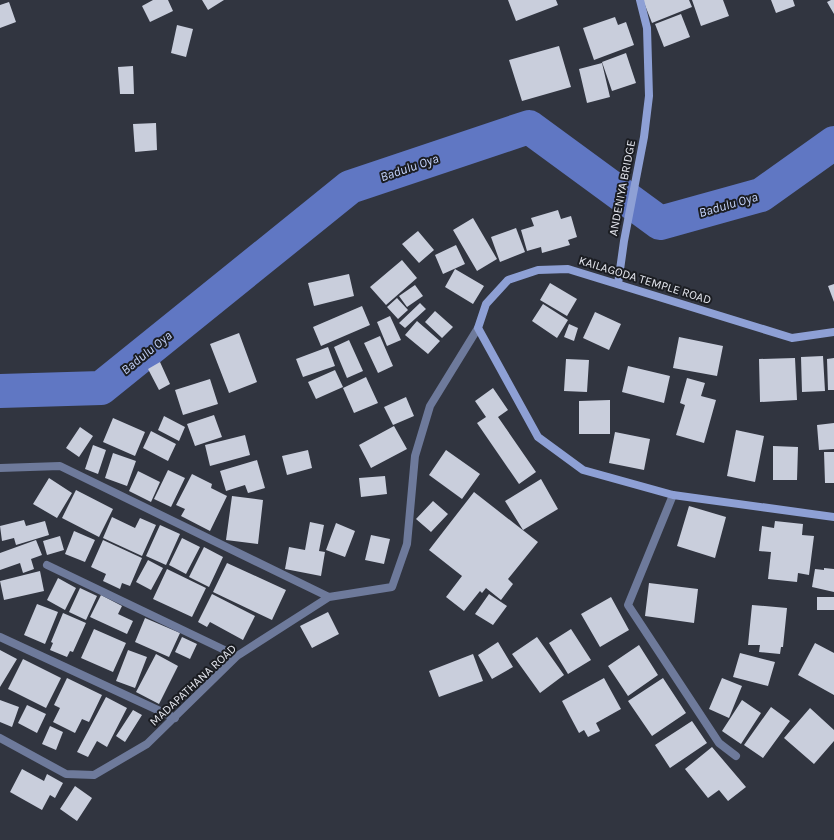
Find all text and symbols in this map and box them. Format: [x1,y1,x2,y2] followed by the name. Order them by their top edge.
[606,139,638,237] street label: ANDENIYA BRIDGE
[378,150,441,184] water label: Badulu Oya
[697,189,760,220] water label: Badulu Oya
[577,253,713,307] street label: KAILAGODA TEMPLE ROAD
[118,327,175,377] water label: Badulu Oya
[147,641,239,729] street label: MADAPATHANA ROAD

